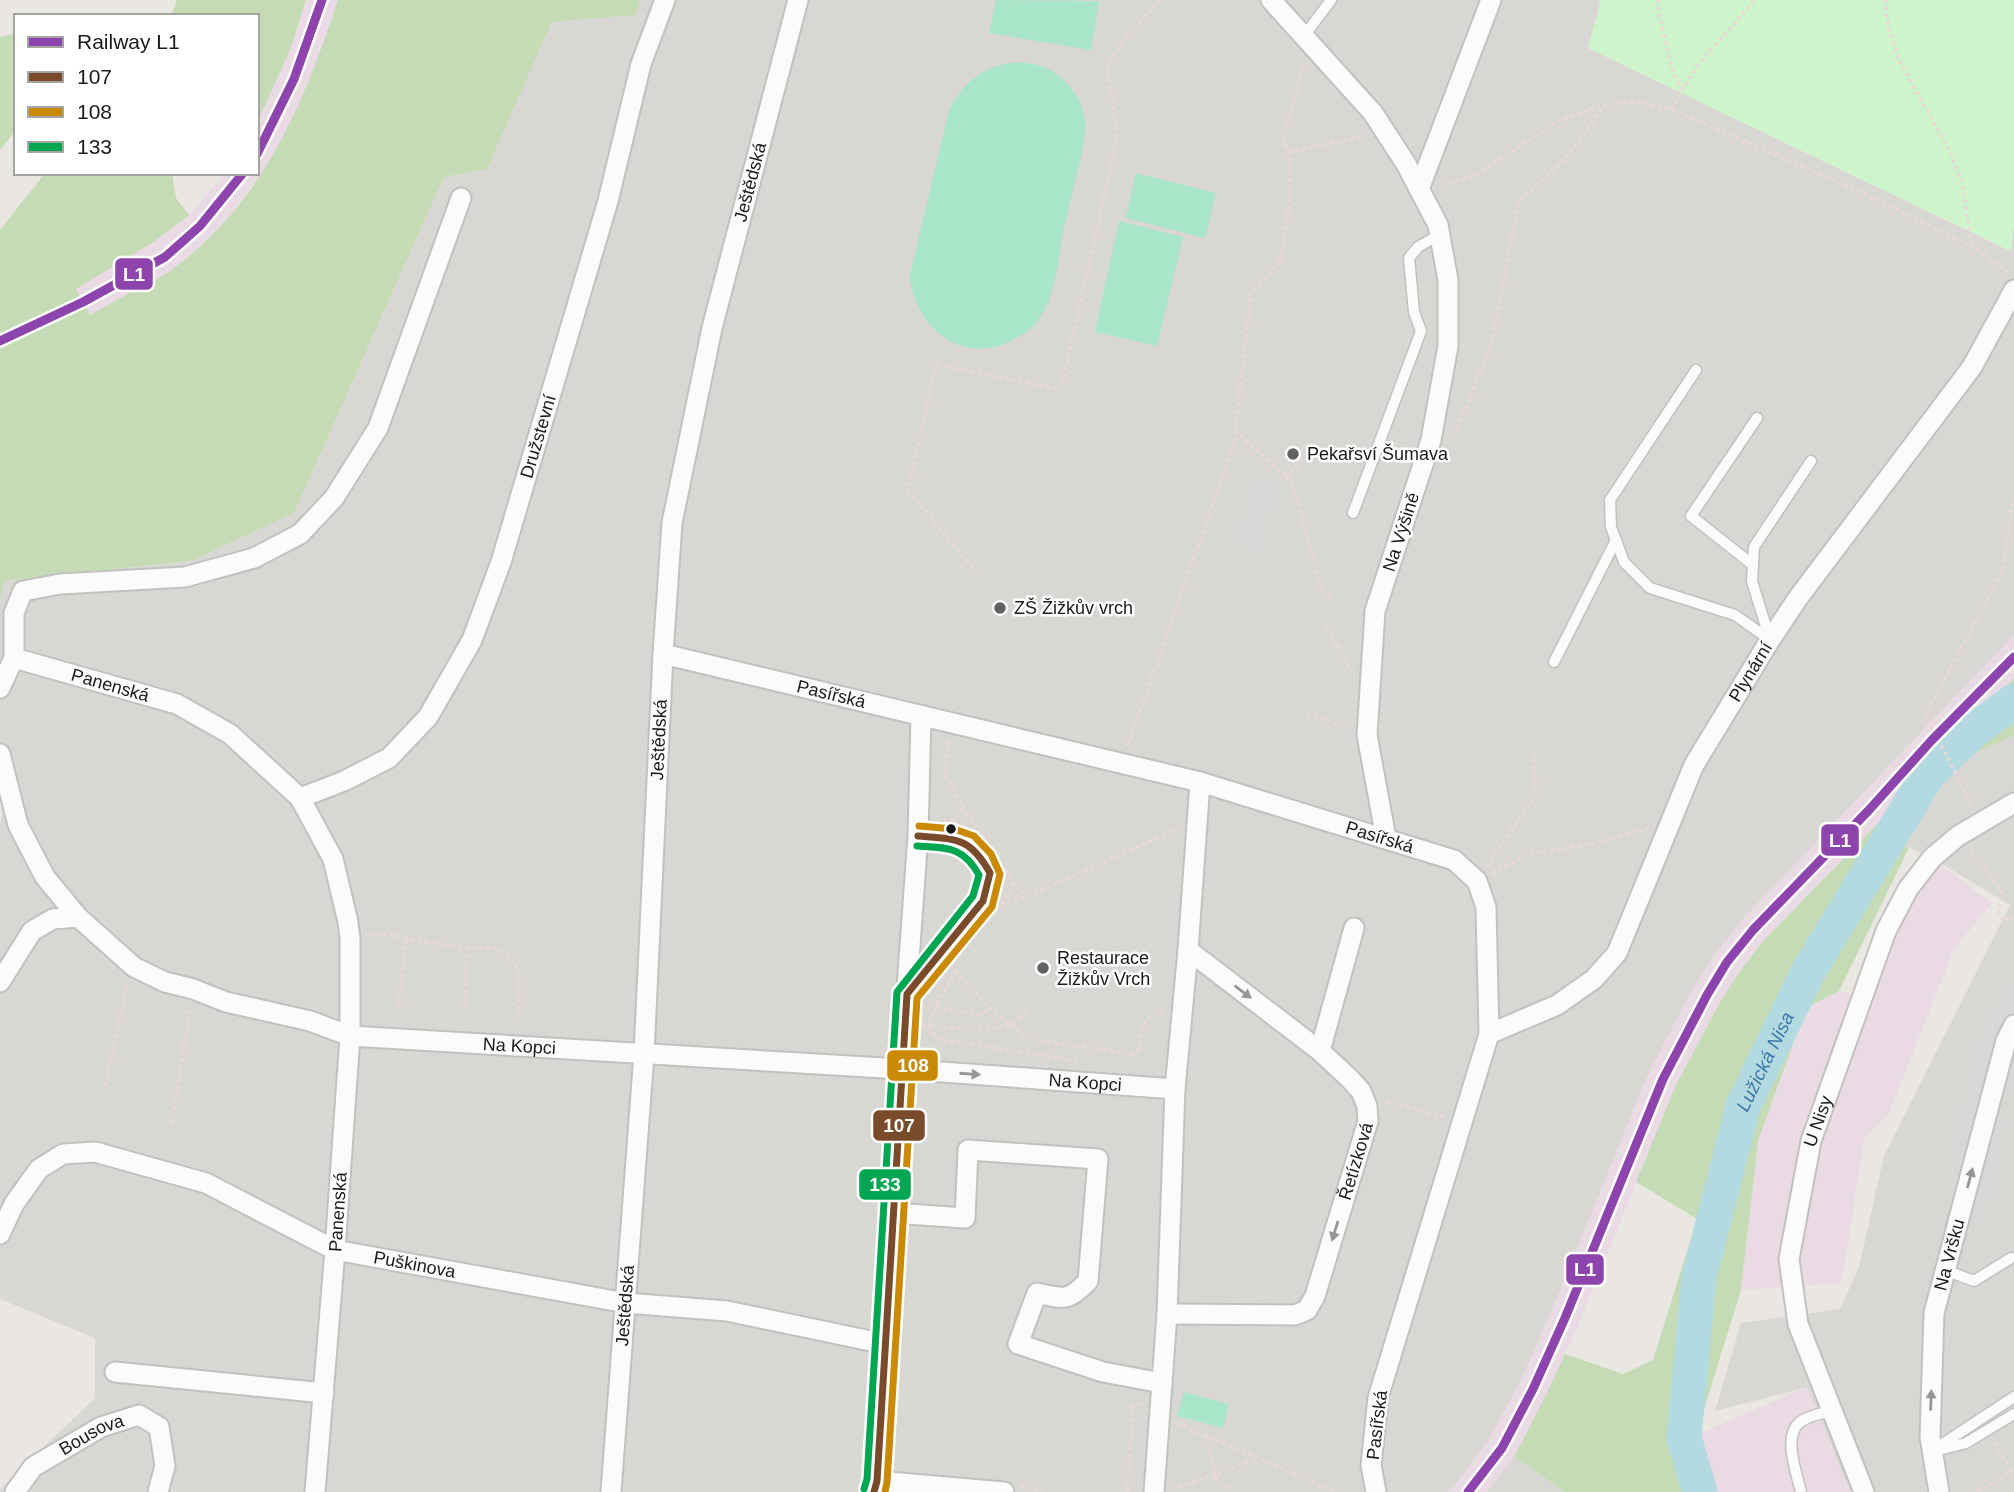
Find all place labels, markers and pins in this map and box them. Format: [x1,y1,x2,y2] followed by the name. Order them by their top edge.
[1307,443,1449,464] place label: Pekařsví Šumava
[1285,446,1301,462] marker: Pekařsví Šumava
[1014,597,1133,618] place label: ZŠ Žižkův vrch
[992,600,1008,616] marker: ZŠ Žižkův vrch
[944,822,958,836] unlabelled marker
[1057,948,1150,989] place label: Restaurace Žižkův Vrch
[1035,960,1051,976] marker: Restaurace Žižkův Vrch

